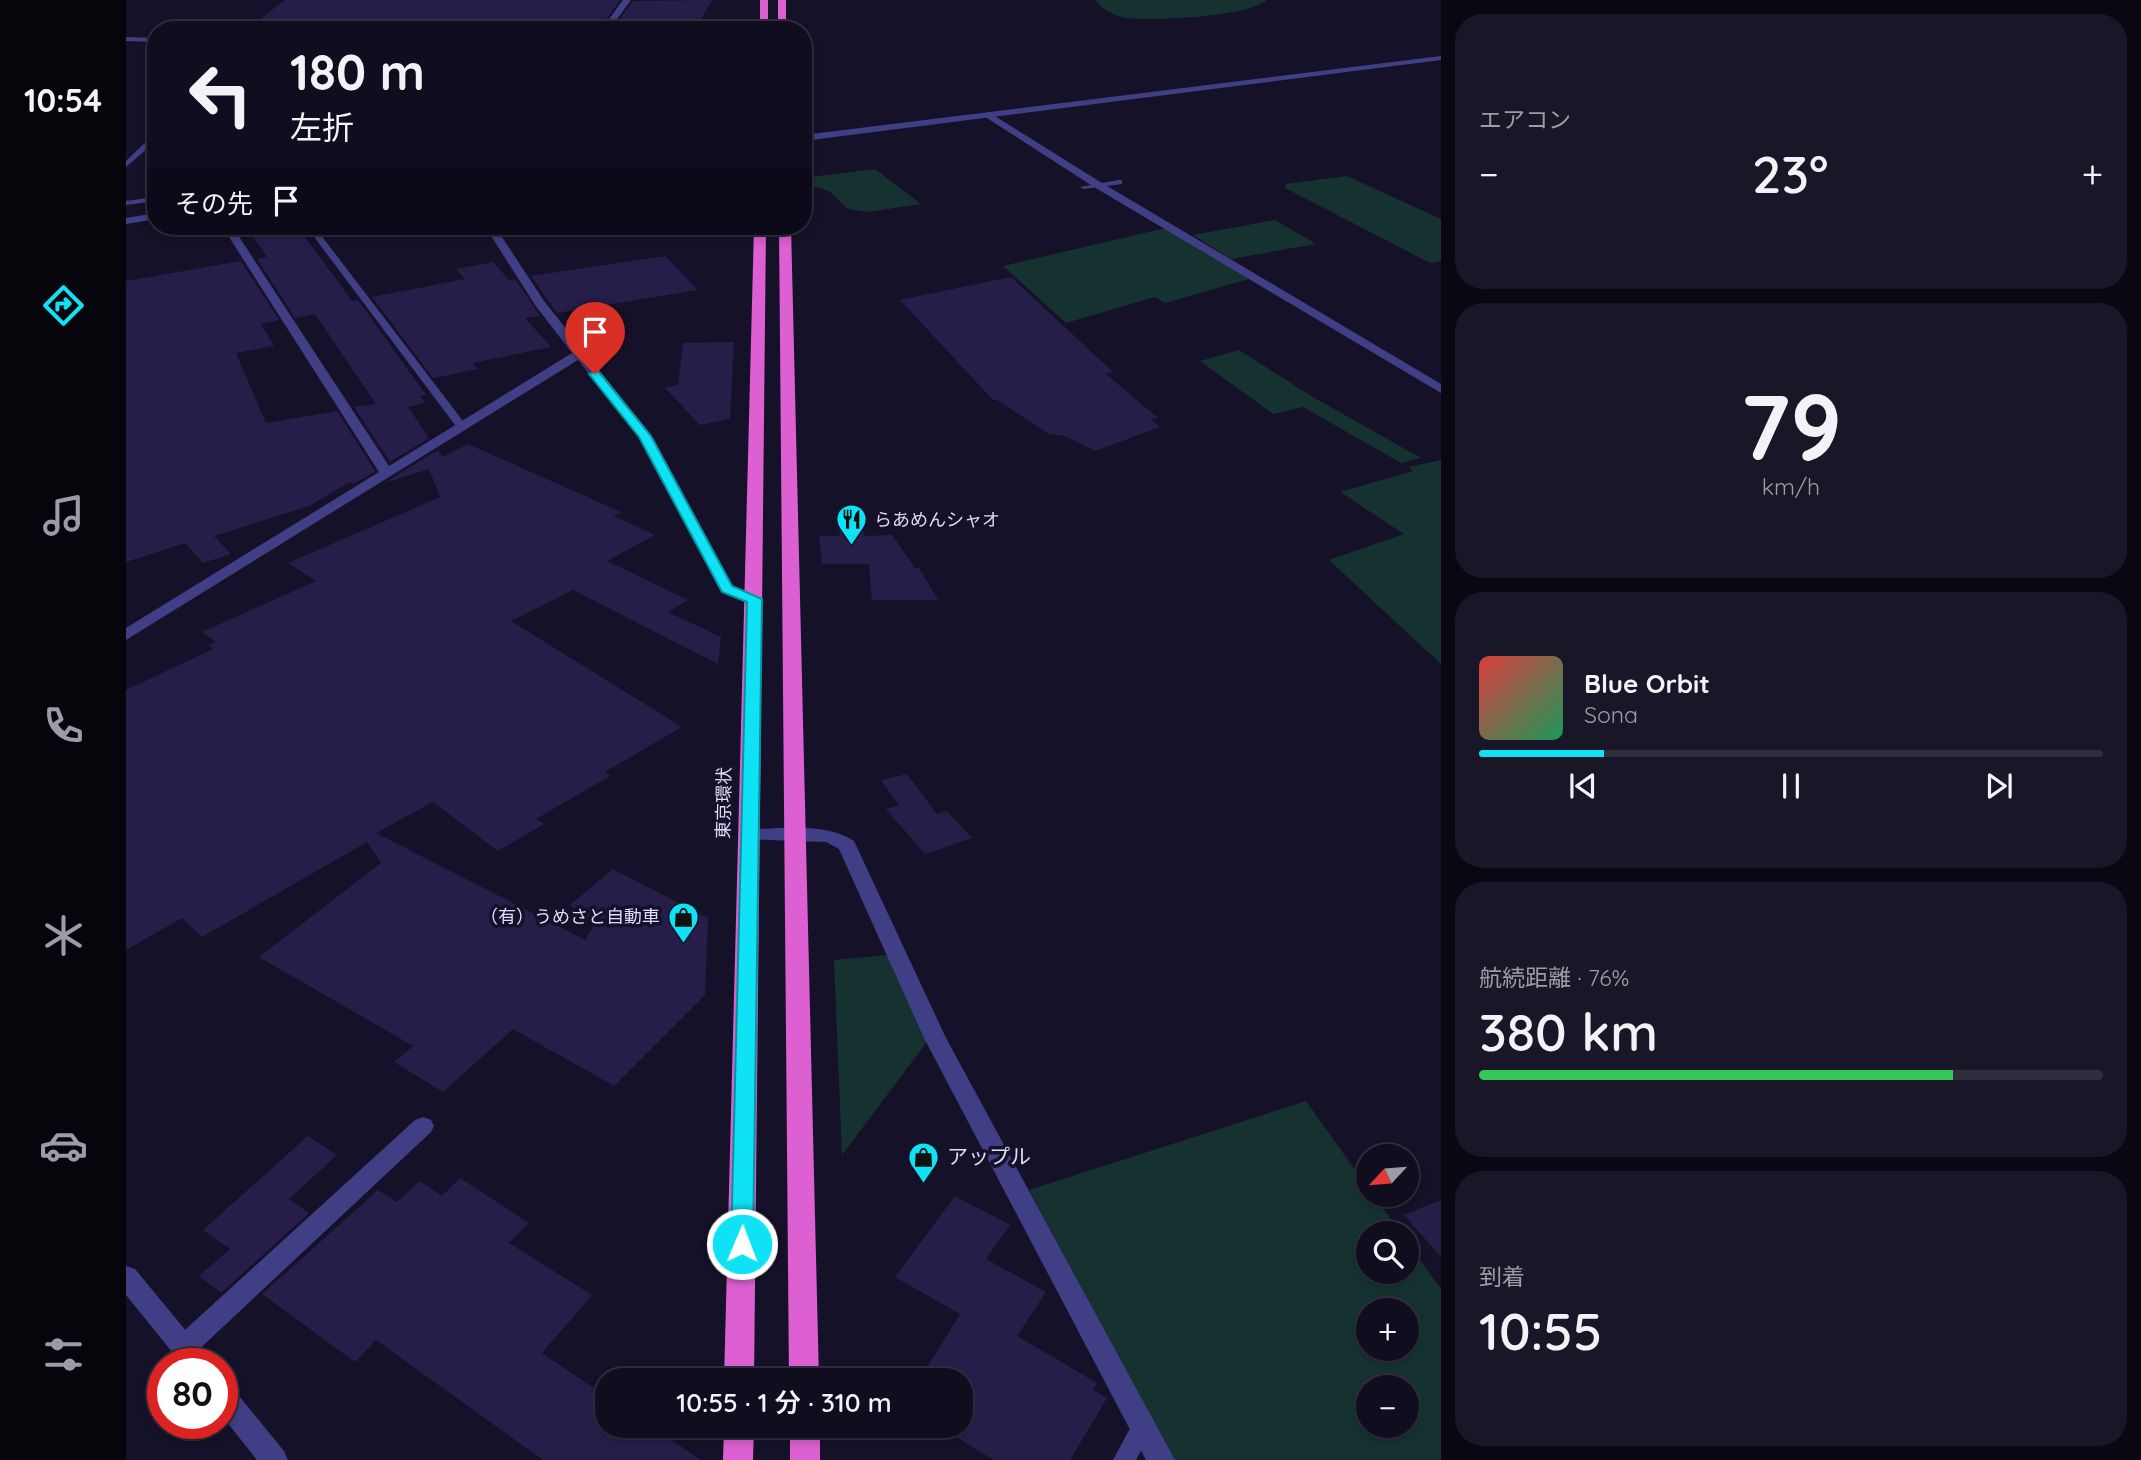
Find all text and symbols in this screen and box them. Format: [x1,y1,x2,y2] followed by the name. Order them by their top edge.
[290,41,425,102] text: 180 m
[175,49,266,140] icon: left
[24,80,102,120] text: 10:54
[1479,105,1571,134] text: エアコン
[290,107,354,147] text: 左折
[1752,141,1828,206] text: 23°
[1479,150,1499,198] text: −
[2082,150,2103,198] text: +
[267,182,305,220] icon: arrive
[175,187,253,220] text: その先
[39,281,88,330] icon: directions
[565,302,625,374] pin
[576,313,614,351] icon: arrive
[1740,369,1842,483] text: 79
[1762,472,1820,501] text: km/h
[39,491,88,540] icon: music
[834,503,868,547] restaurant icon: らあめんシャオ
[874,508,1000,531] place label: らあめんシャオ
[1584,667,1710,700] text: Blue Orbit
[1584,700,1638,729] text: Sona
[39,701,88,750] icon: phone
[711,767,736,839] street label: 東京環状
[1564,767,1602,805] icon: previous
[1772,767,1810,805] icon: pause
[1980,767,2018,805] icon: next
[666,900,700,944] shop icon: （有）うめさと自動車
[480,905,660,928] place label: （有）うめさと自動車
[39,911,88,960] icon: climate
[1479,963,1629,992] text: 航続距離 · 76%
[1479,999,1658,1064] text: 380 km
[39,1121,88,1170] icon: car
[907,1140,941,1184] shop icon: アップル
[947,1143,1031,1169] place label: アップル
[1356,1144,1419,1208] north arrow
[1356,1144,1419,1438] map controls
[705,1207,779,1281] position arrow
[1356,1221,1419,1284] button: search
[1479,1262,1525,1291] text: 到着
[1356,1298,1419,1361] button: +
[1479,1298,1602,1363] text: 10:55
[39,1330,88,1379] icon: filters
[147,1348,238,1439] speed limit sign: 80
[1356,1375,1419,1438] button: −
[676,1386,892,1419] text: 10:55 · 1 分 · 310 m

